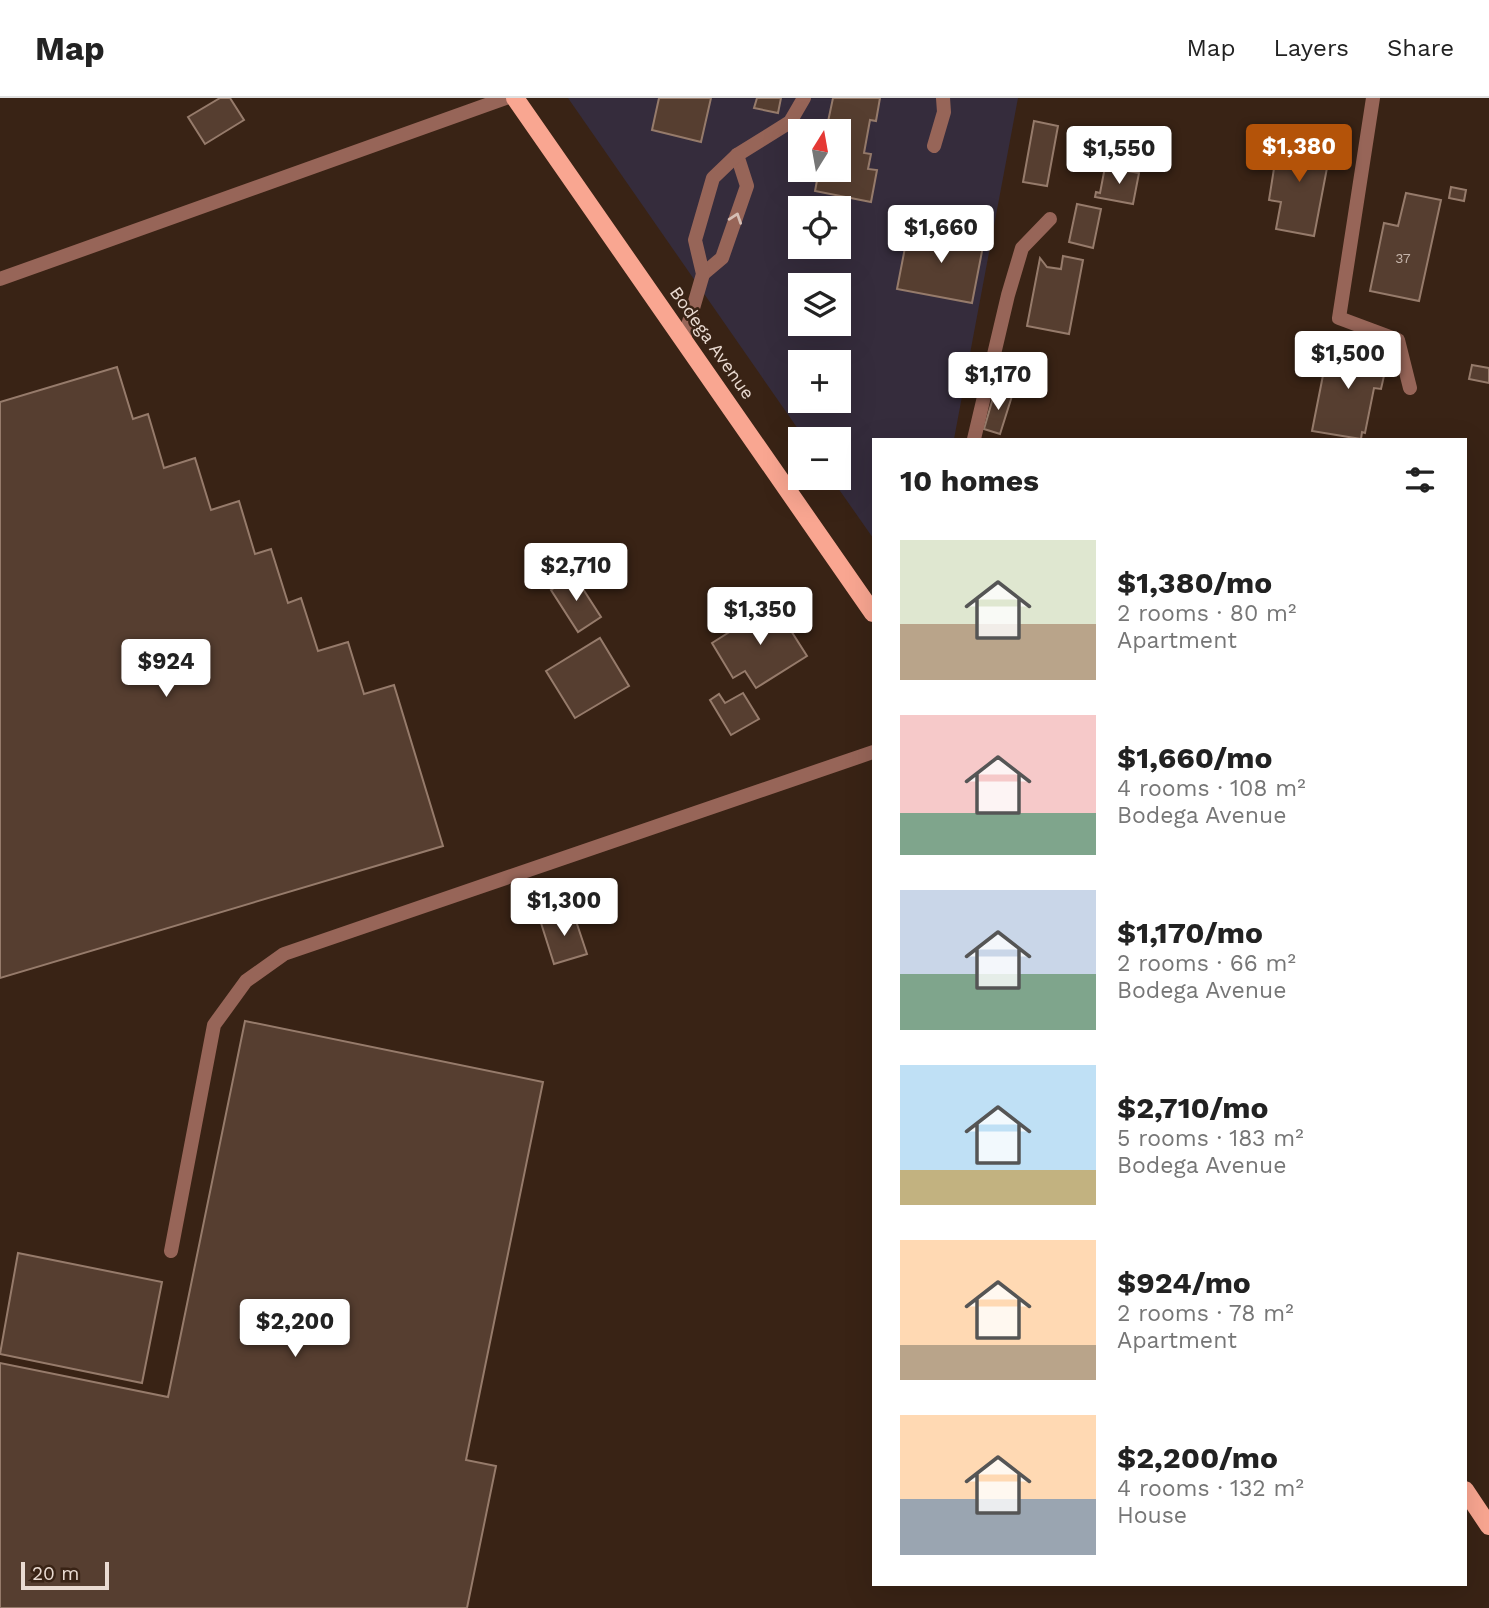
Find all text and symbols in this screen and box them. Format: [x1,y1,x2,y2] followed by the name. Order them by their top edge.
[35,29,105,68] text: Map
[1187,34,1235,62] text: Map
[1273,34,1349,62] text: Layers
[1387,34,1454,62] text: Share
[788,119,850,182] north arrow
[788,119,851,490] map controls
[1242,125,1356,184] pin: $1,380
[1062,126,1176,186] pin: $1,550
[1262,133,1336,160] text: $1,380
[1083,135,1155,162] text: $1,550
[788,196,851,259] button: locate
[884,206,998,265] pin: $1,660
[728,213,742,225] one-way arrow
[904,214,978,241] text: $1,660
[1395,250,1411,266] house number: 37
[788,273,851,336] button: layers
[666,282,759,403] street label: Bodega Avenue
[1291,331,1405,391] pin: $1,500
[1311,340,1385,367] text: $1,500
[788,350,851,413] button: +
[941,352,1055,412] pin: $1,170
[964,361,1032,388] text: $1,170
[788,427,851,490] button: −
[1401,461,1439,499] icon: filters
[900,463,1039,498] text: 10 homes
[519,544,633,603] pin: $2,710
[540,552,612,579] text: $2,710
[1117,565,1272,600] text: $1,380/mo
[956,568,1040,652] icon: home
[703,588,817,647] pin: $1,350
[723,596,797,623] text: $1,350
[1117,600,1296,627] text: 2 rooms · 80 m²
[1117,627,1237,654] text: Apartment
[125,640,207,699] pin: $924
[137,648,195,675] text: $924
[1117,740,1272,775] text: $1,660/mo
[956,743,1040,827] icon: home
[1117,775,1306,802] text: 4 rooms · 108 m²
[1117,802,1287,829] text: Bodega Avenue
[507,878,621,938] pin: $1,300
[527,887,601,914] text: $1,300
[1117,915,1263,950] text: $1,170/mo
[956,918,1040,1002] icon: home
[1117,950,1296,977] text: 2 rooms · 66 m²
[1117,977,1287,1004] text: Bodega Avenue
[1117,1090,1268,1125] text: $2,710/mo
[956,1093,1040,1177] icon: home
[1117,1125,1304,1152] text: 5 rooms · 183 m²
[1117,1152,1287,1179] text: Bodega Avenue
[1117,1265,1251,1300] text: $924/mo
[956,1268,1040,1352] icon: home
[238,1300,352,1359] pin: $2,200
[1117,1300,1294,1327] text: 2 rooms · 78 m²
[256,1308,334,1335] text: $2,200
[1117,1327,1237,1354] text: Apartment
[1117,1440,1278,1475] text: $2,200/mo
[956,1443,1040,1527] icon: home
[1117,1475,1304,1502] text: 4 rooms · 132 m²
[1117,1502,1187,1529] text: House
[21,1559,108,1591] scale bar
[32,1562,79,1585] text: 20 m

